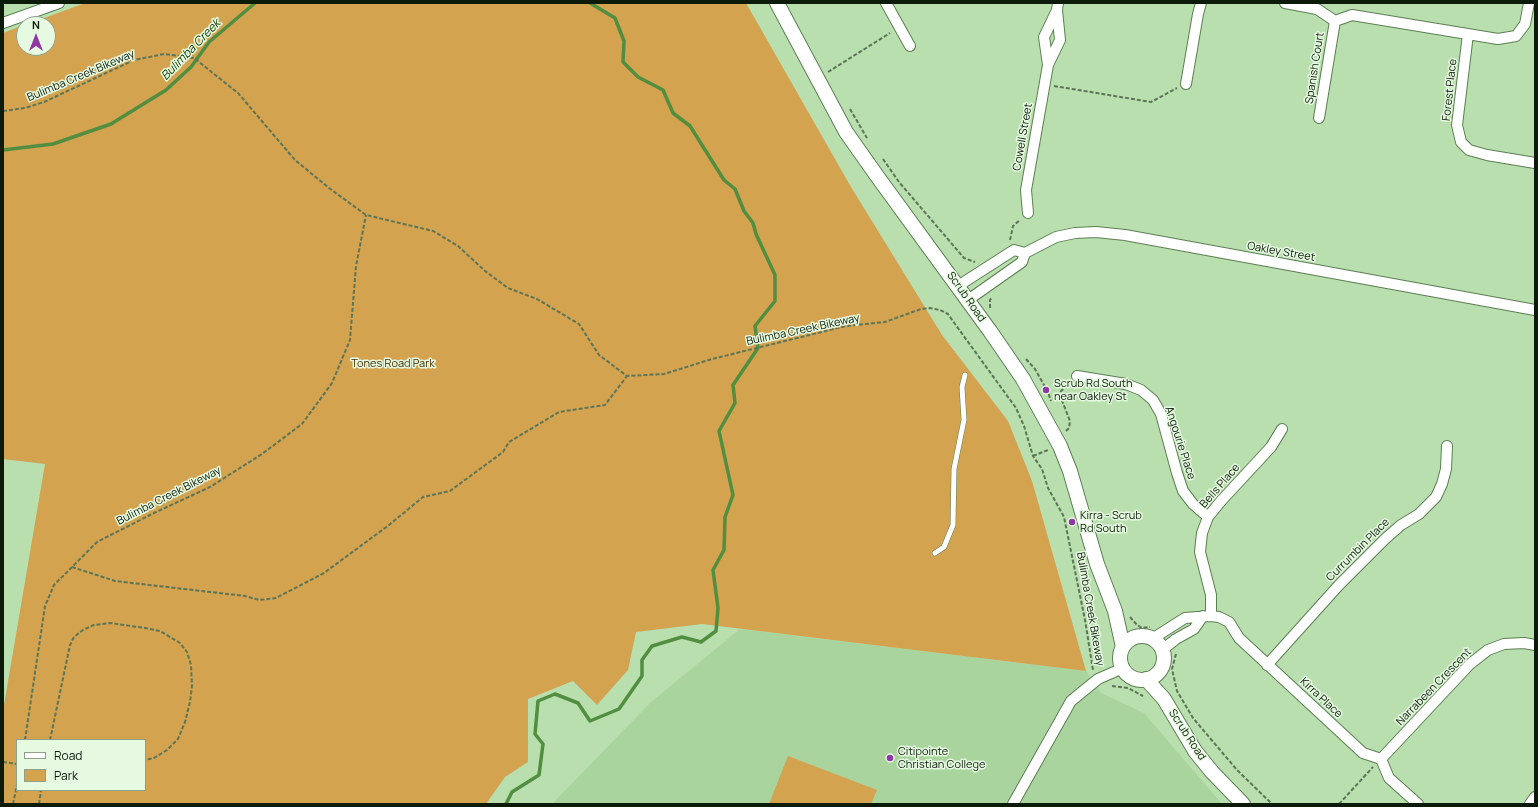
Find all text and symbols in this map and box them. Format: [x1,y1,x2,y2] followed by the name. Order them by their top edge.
[16,16,56,56] north arrow
[32,17,40,32] text: N
[158,17,224,83] water label: Bulimba Creek
[1303,31,1327,105] street label: Spanish Court
[25,47,137,105] street label: Bulimba Creek Bikeway
[1440,58,1460,122] street label: Forest Place
[1011,102,1035,172] street label: Cowell Street
[1246,240,1316,264] street label: Oakley Street
[944,269,988,325] street label: Scrub Road
[745,312,861,348] street label: Bulimba Creek Bikeway
[351,357,435,371] park label: Tones Road Park
[1054,377,1132,403] place label: Scrub Rd South near Oakley St
[1041,385,1051,395] marker: Scrub Rd South near Oakley St
[1162,405,1198,481] street label: Angourie Place
[1197,461,1243,511] street label: Bells Place
[115,464,223,528] street label: Bulimba Creek Bikeway
[1080,509,1142,535] place label: Kirra - Scrub Rd South
[1324,516,1392,584] street label: Currumbin Place
[1067,517,1077,527] marker: Kirra - Scrub Rd South
[1073,551,1107,667] street label: Bulimba Creek Bikeway
[1394,646,1474,728] street label: Narrabeen Crescent
[1297,675,1345,721] street label: Kirra Place
[1166,707,1208,763] street label: Scrub Road
[16,739,146,791] legend
[898,745,985,771] place label: Citipointe Christian College
[54,747,82,764] text: Road
[885,753,895,763] marker: Citipointe Christian College
[54,767,78,784] text: Park

